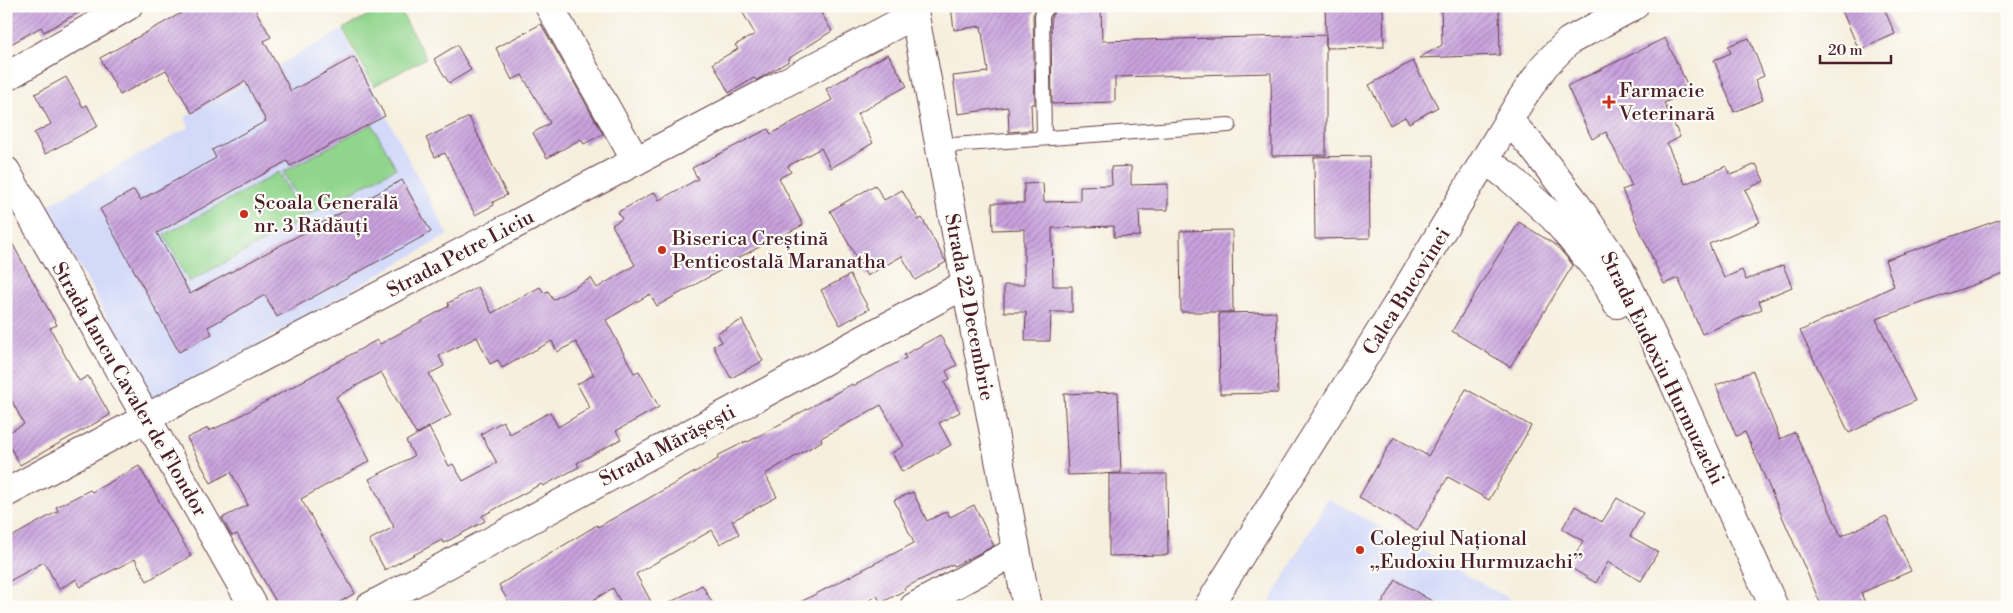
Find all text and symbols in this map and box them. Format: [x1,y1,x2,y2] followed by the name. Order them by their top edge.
[1820,32,1892,64] scale bar
[1828,41,1863,60] text: 20 m
[1618,79,1716,127] place label: Farmacie Veterinară
[1603,96,1615,108] marker: Farmacie Veterinară
[254,191,400,239] place label: Școala Generală nr. 3 Rădăuți
[383,205,539,304] street label: Strada Petre Liciu
[238,208,250,220] marker: Școala Generală nr. 3 Rădăuți
[938,212,999,403] street label: Strada 22 Decembrie
[1358,223,1457,360] street label: Calea Bucovinei
[671,227,887,275] place label: Biserica Creștină Penticostală Maranatha
[656,244,668,256] marker: Biserica Creștină Penticostală Maranatha
[1594,248,1729,490] street label: Strada Eudoxiu Hurmuzachi
[45,258,212,522] street label: Strada Iancu Cavaler de Flondor
[595,400,740,493] street label: Strada Mărășești
[1370,527,1583,575] place label: Colegiul Național „Eudoxiu Hurmuzachi”
[1354,544,1366,556] marker: Colegiul Național „Eudoxiu Hurmuzachi”

